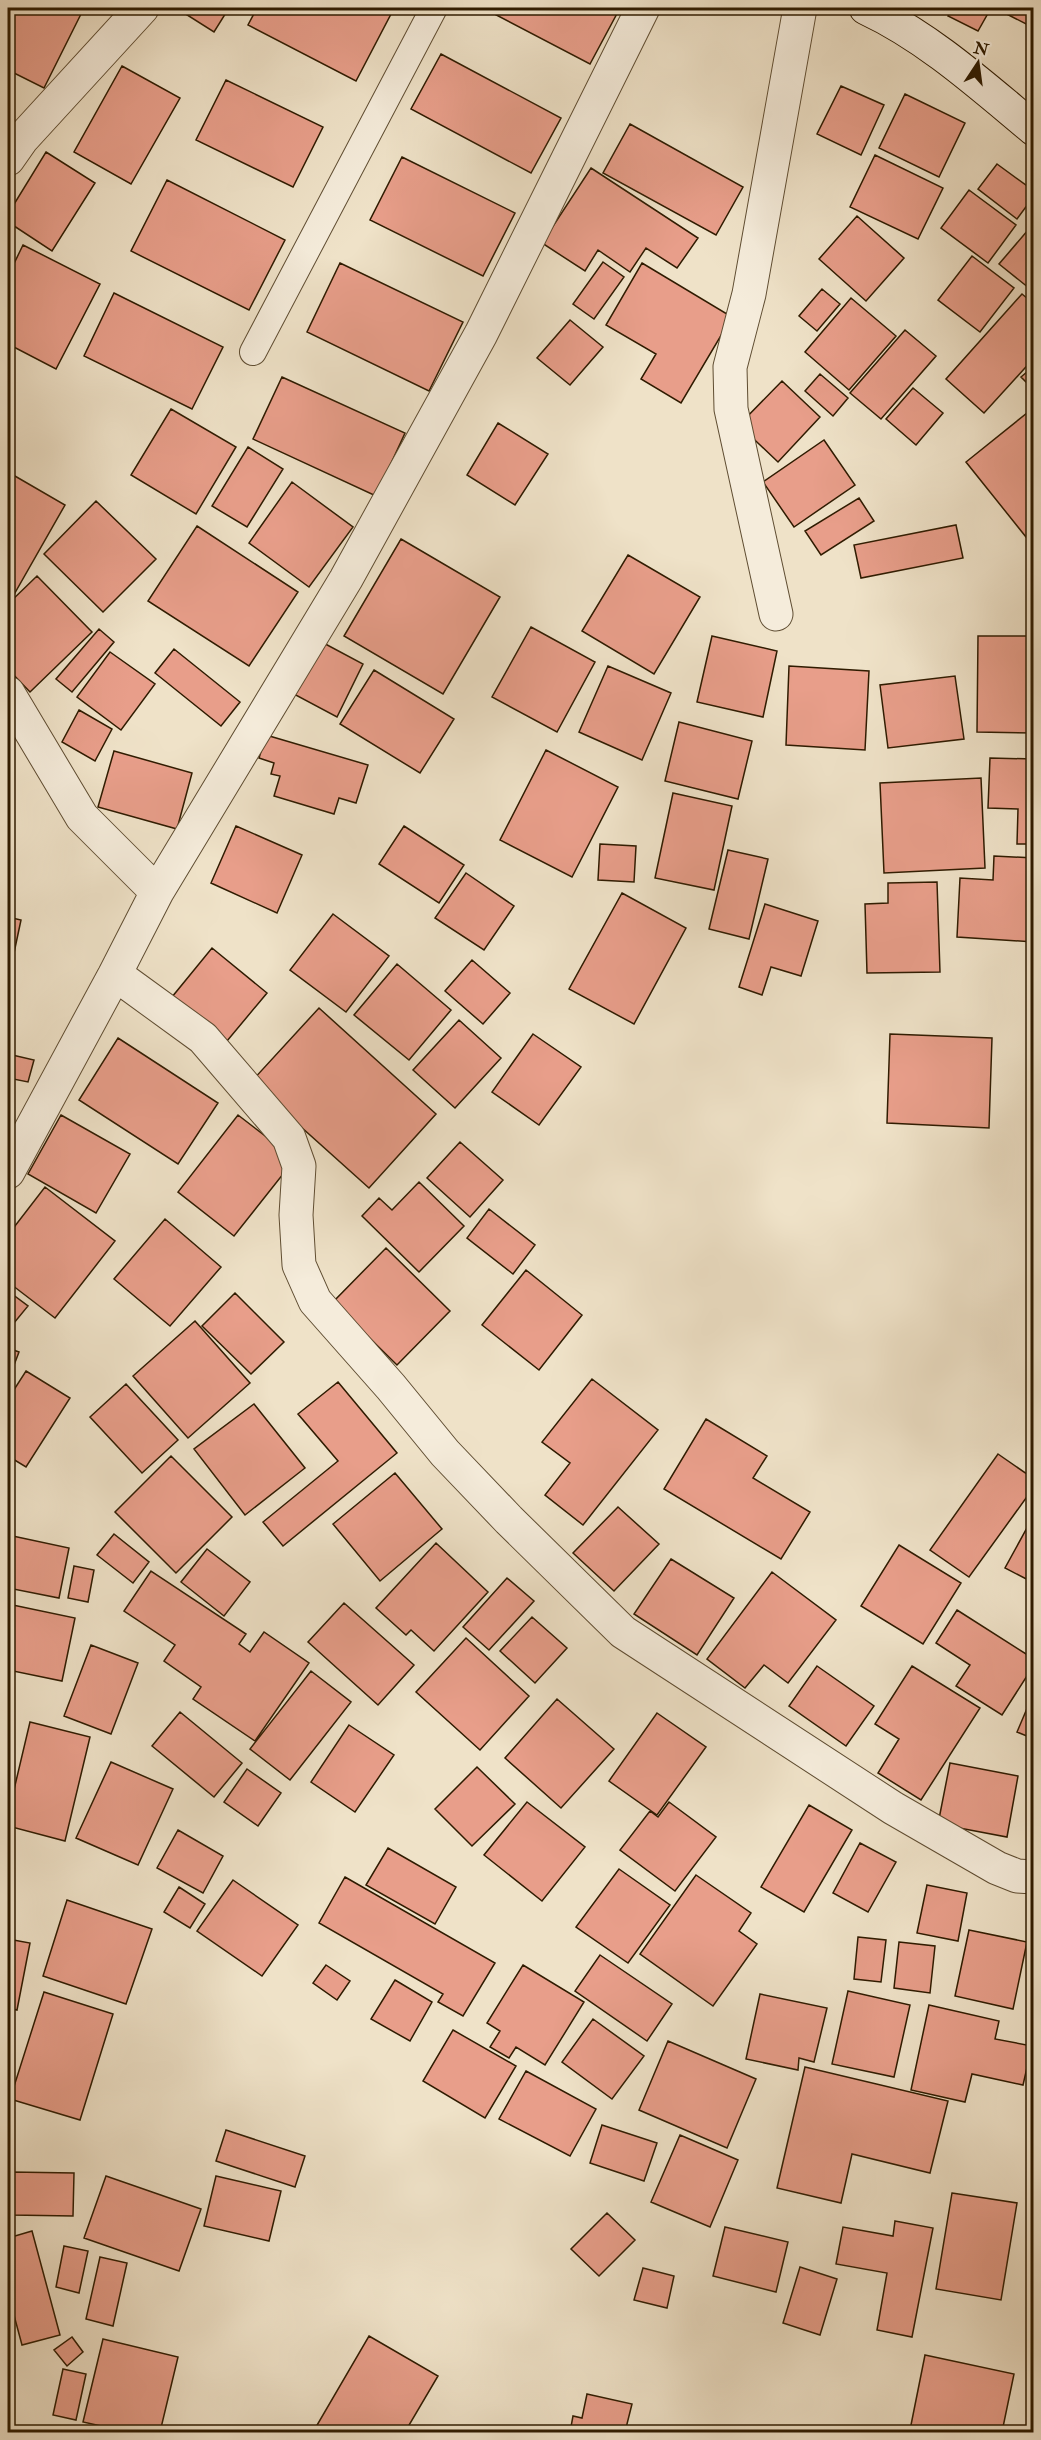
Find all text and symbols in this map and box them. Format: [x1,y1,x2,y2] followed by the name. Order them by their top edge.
[948,33,1008,93] north arrow
[971,38,991,61] text: N

